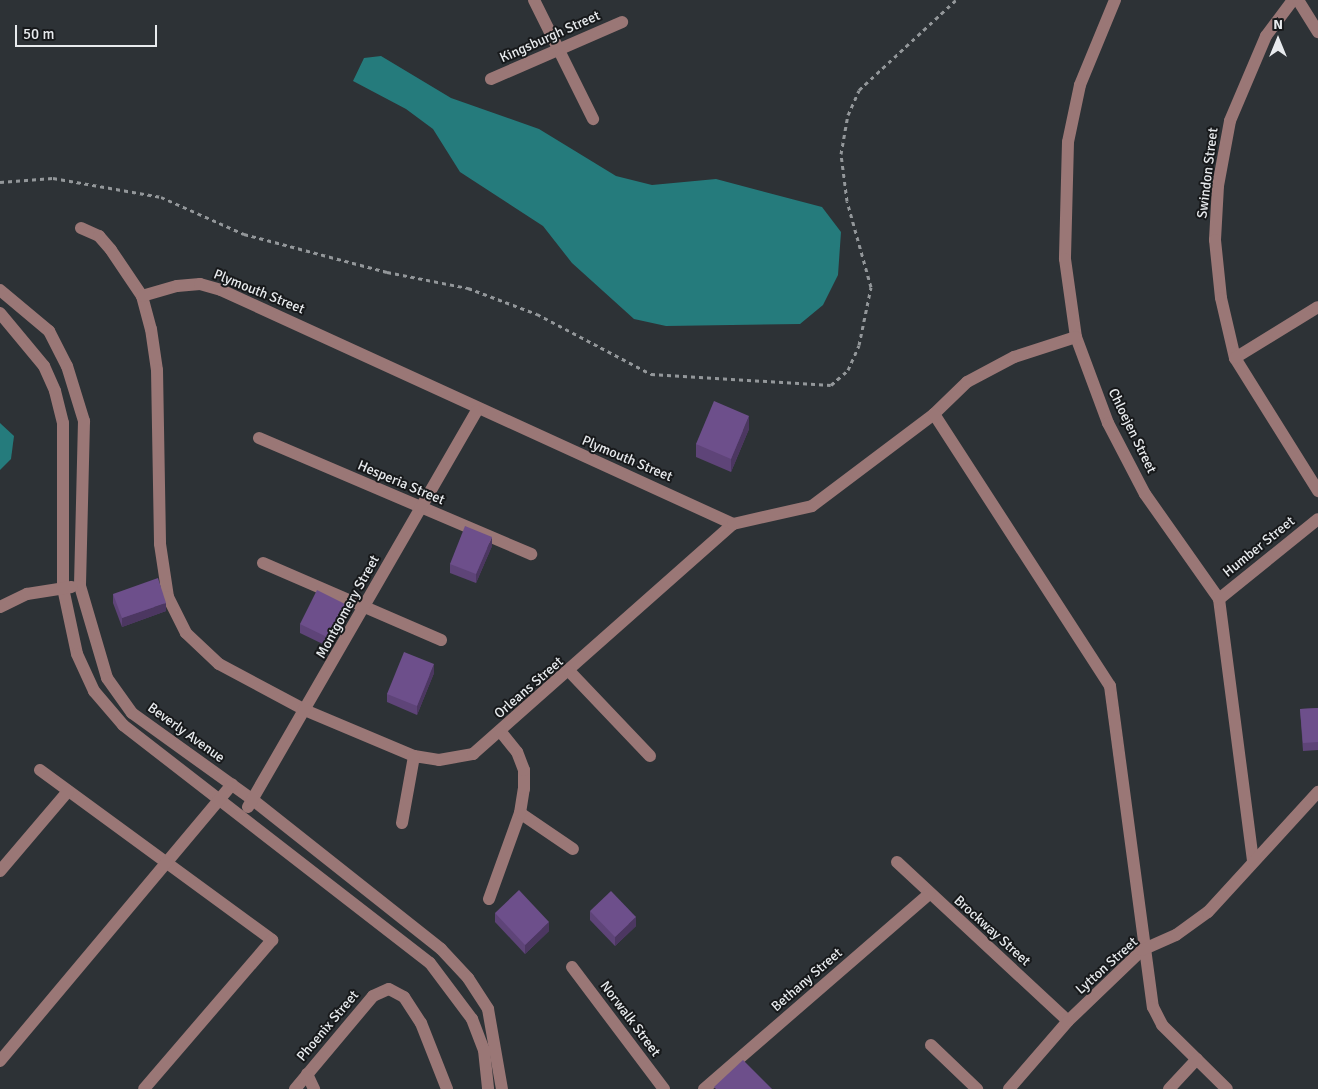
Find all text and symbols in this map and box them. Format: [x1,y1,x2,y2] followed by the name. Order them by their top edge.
[497,7,603,67] street label: Kingsburgh Street
[18,15,160,47] scale bar
[1253,15,1303,65] north arrow
[1273,16,1283,33] text: N
[23,25,54,43] text: 50 m
[1194,127,1222,219] street label: Swindon Street
[211,266,307,318] street label: Plymouth Street
[1104,386,1160,476] street label: Chloejen Street
[579,432,675,486] street label: Plymouth Street
[355,457,447,509] street label: Hesperia Street
[1220,513,1298,581] street label: Humber Street
[313,552,383,662] street label: Montgomery Street
[491,654,567,722] street label: Orleans Street
[144,699,228,767] street label: Beverly Avenue
[950,892,1034,970] street label: Brockway Street
[1073,934,1141,998] street label: Lytton Street
[768,945,846,1015] street label: Bethany Street
[596,978,664,1060] street label: Norwalk Street
[294,987,362,1065] street label: Phoenix Street

